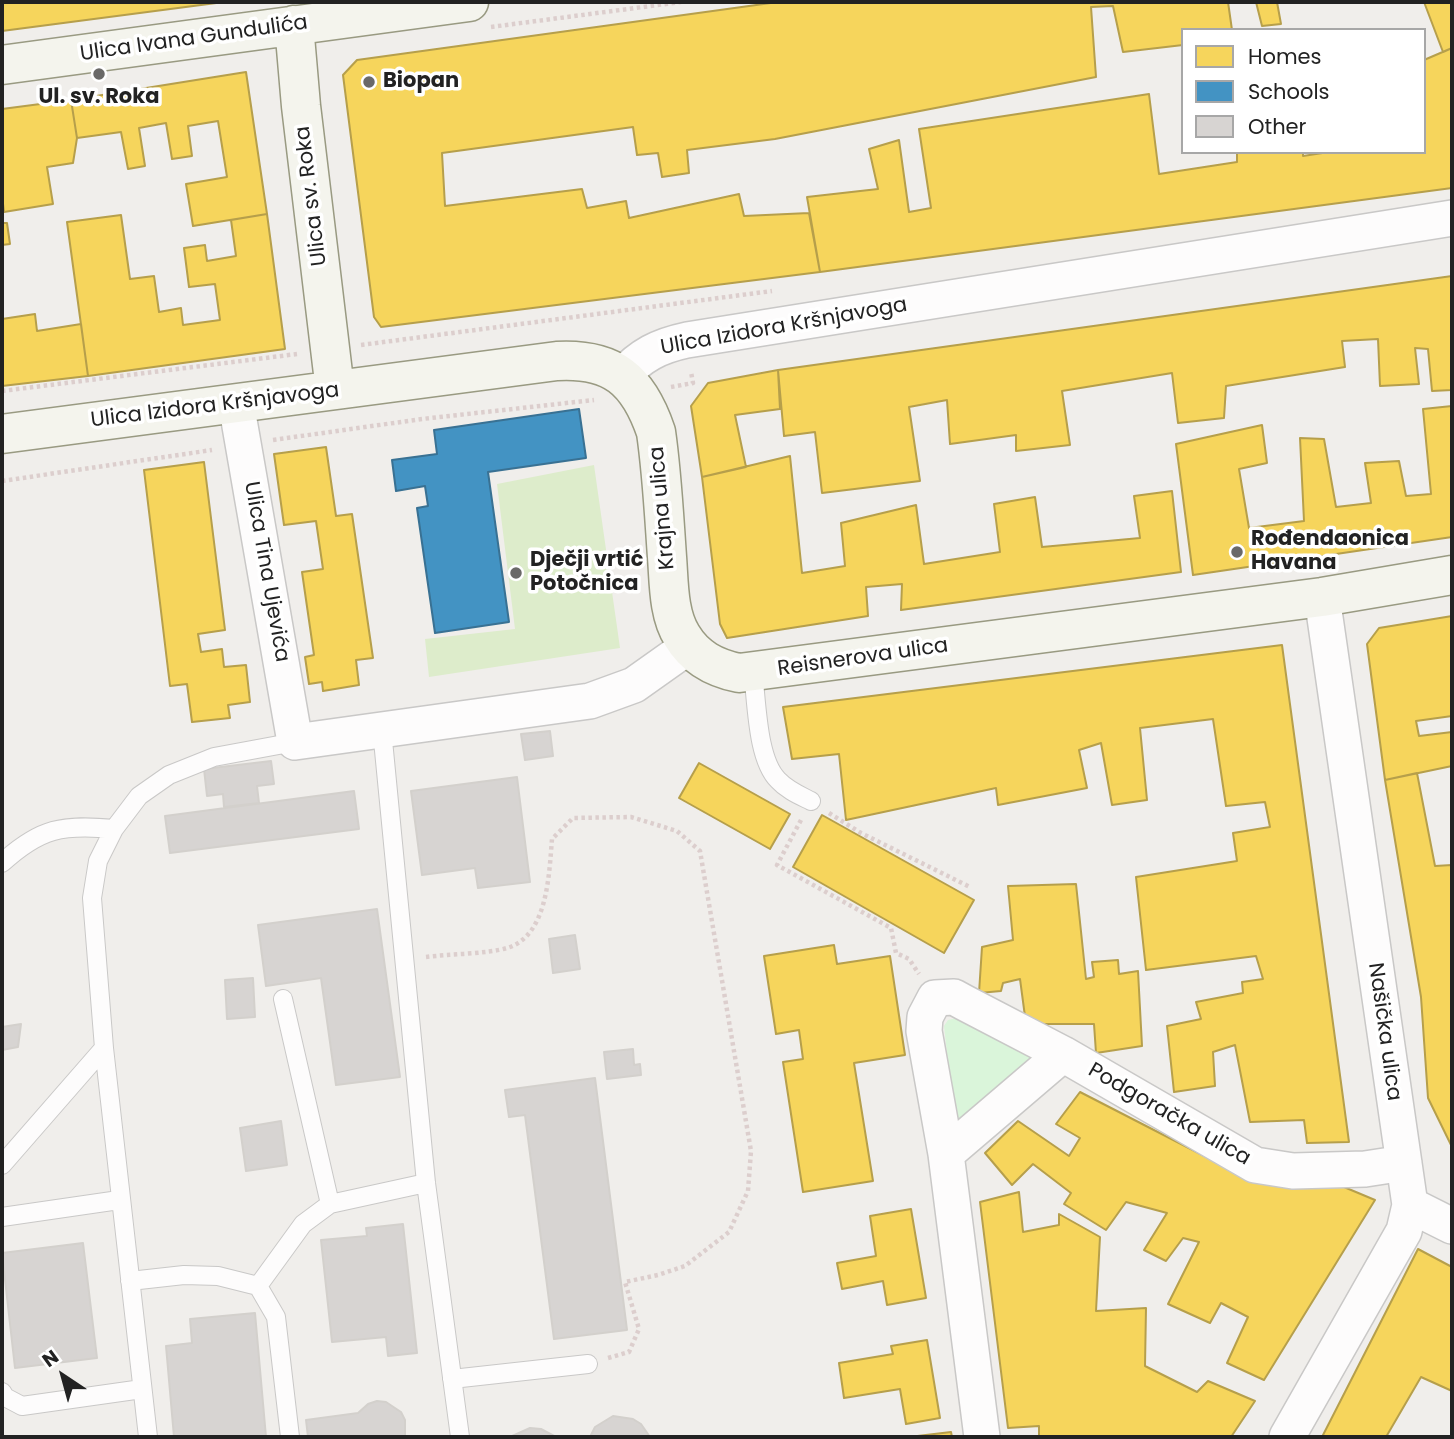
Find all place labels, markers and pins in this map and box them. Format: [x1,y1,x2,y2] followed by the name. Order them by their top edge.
[91,66,107,82] marker: Ul. sv. Roka
[383,69,459,95] place label: Biopan
[361,74,377,90] marker: Biopan
[39,85,159,111] place label: Ul. sv. Roka
[1251,527,1409,577] place label: Rođendaonica Havana
[1229,544,1245,560] marker: Rođendaonica Havana
[530,548,643,598] place label: Dječji vrtić Potočnica
[508,565,524,581] marker: Dječji vrtić Potočnica

